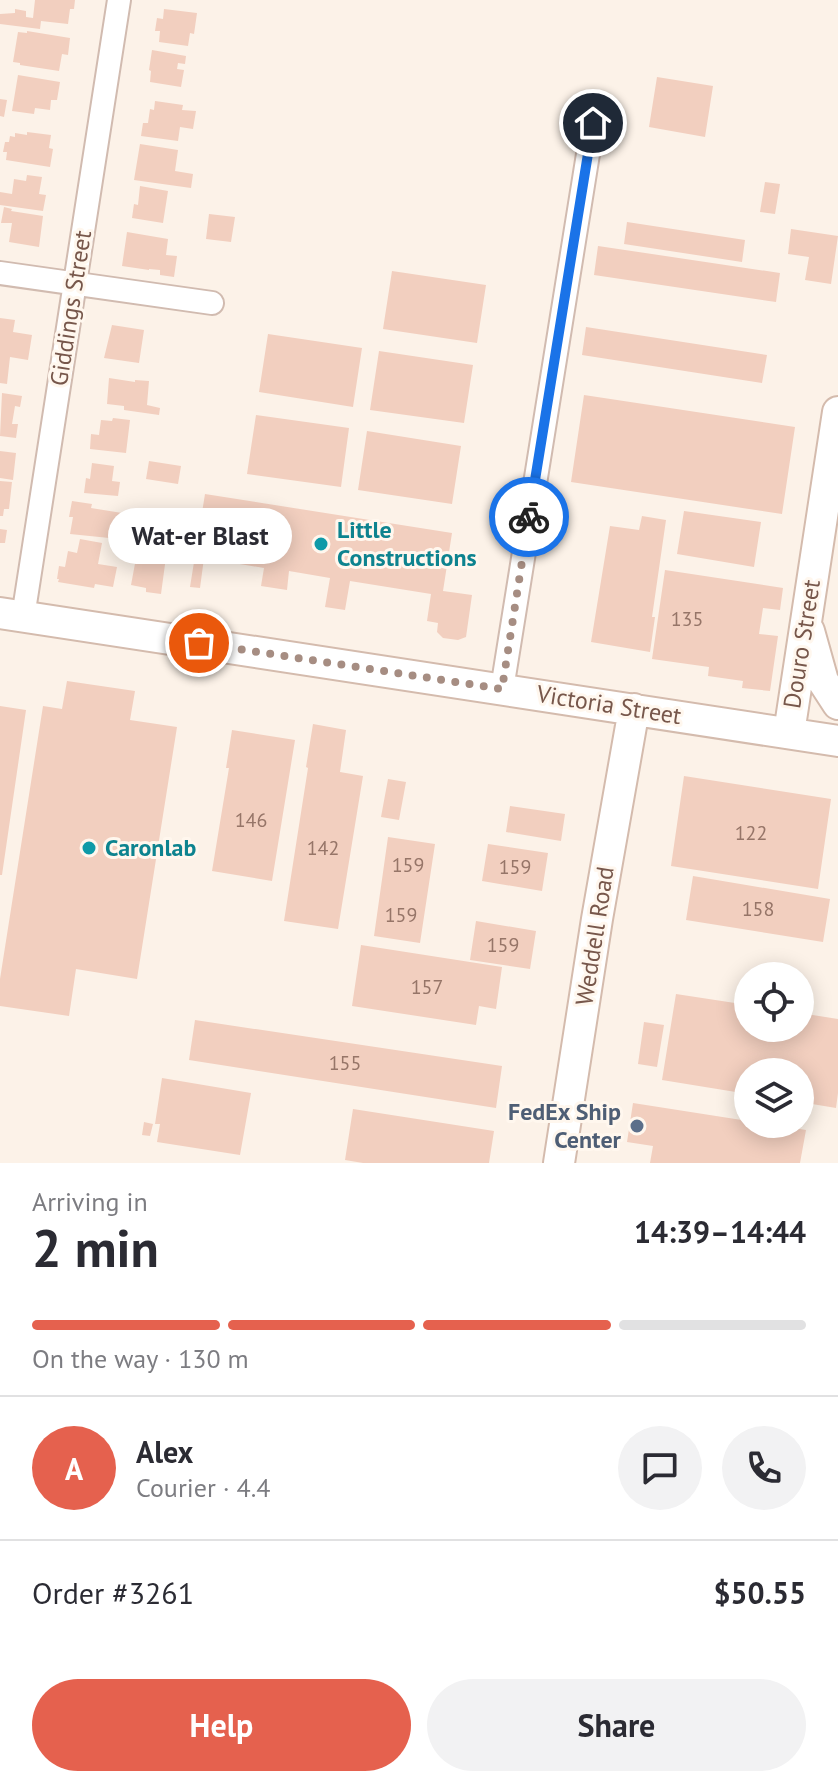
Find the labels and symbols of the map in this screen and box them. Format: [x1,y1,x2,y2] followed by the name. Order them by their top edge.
[559,89,627,157] pin
[43,228,98,388] street label: Giddings Street
[489,477,569,557] courier
[107,507,291,563] callout: Wat-er Blast
[337,514,477,573] place label: Little Constructions
[312,535,330,553] marker: Little Constructions
[776,577,827,711] street label: Douro Street
[671,606,703,632] house number: 135
[165,609,233,677] pin
[534,678,684,731] street label: Victoria Street
[235,807,267,833] house number: 146
[735,820,767,846] house number: 122
[105,832,196,863] place label: Caronlab
[307,835,339,861] house number: 142
[80,839,98,857] marker: Caronlab
[392,852,424,878] house number: 159
[499,854,531,880] house number: 159
[568,864,621,1008] street label: Weddell Road
[742,896,774,922] house number: 158
[385,902,417,928] house number: 159
[487,932,519,958] house number: 159
[411,974,443,1000] house number: 157
[329,1050,361,1076] house number: 155
[508,1096,622,1155] place label: FedEx Ship Center
[628,1117,646,1135] marker: FedEx Ship Center

